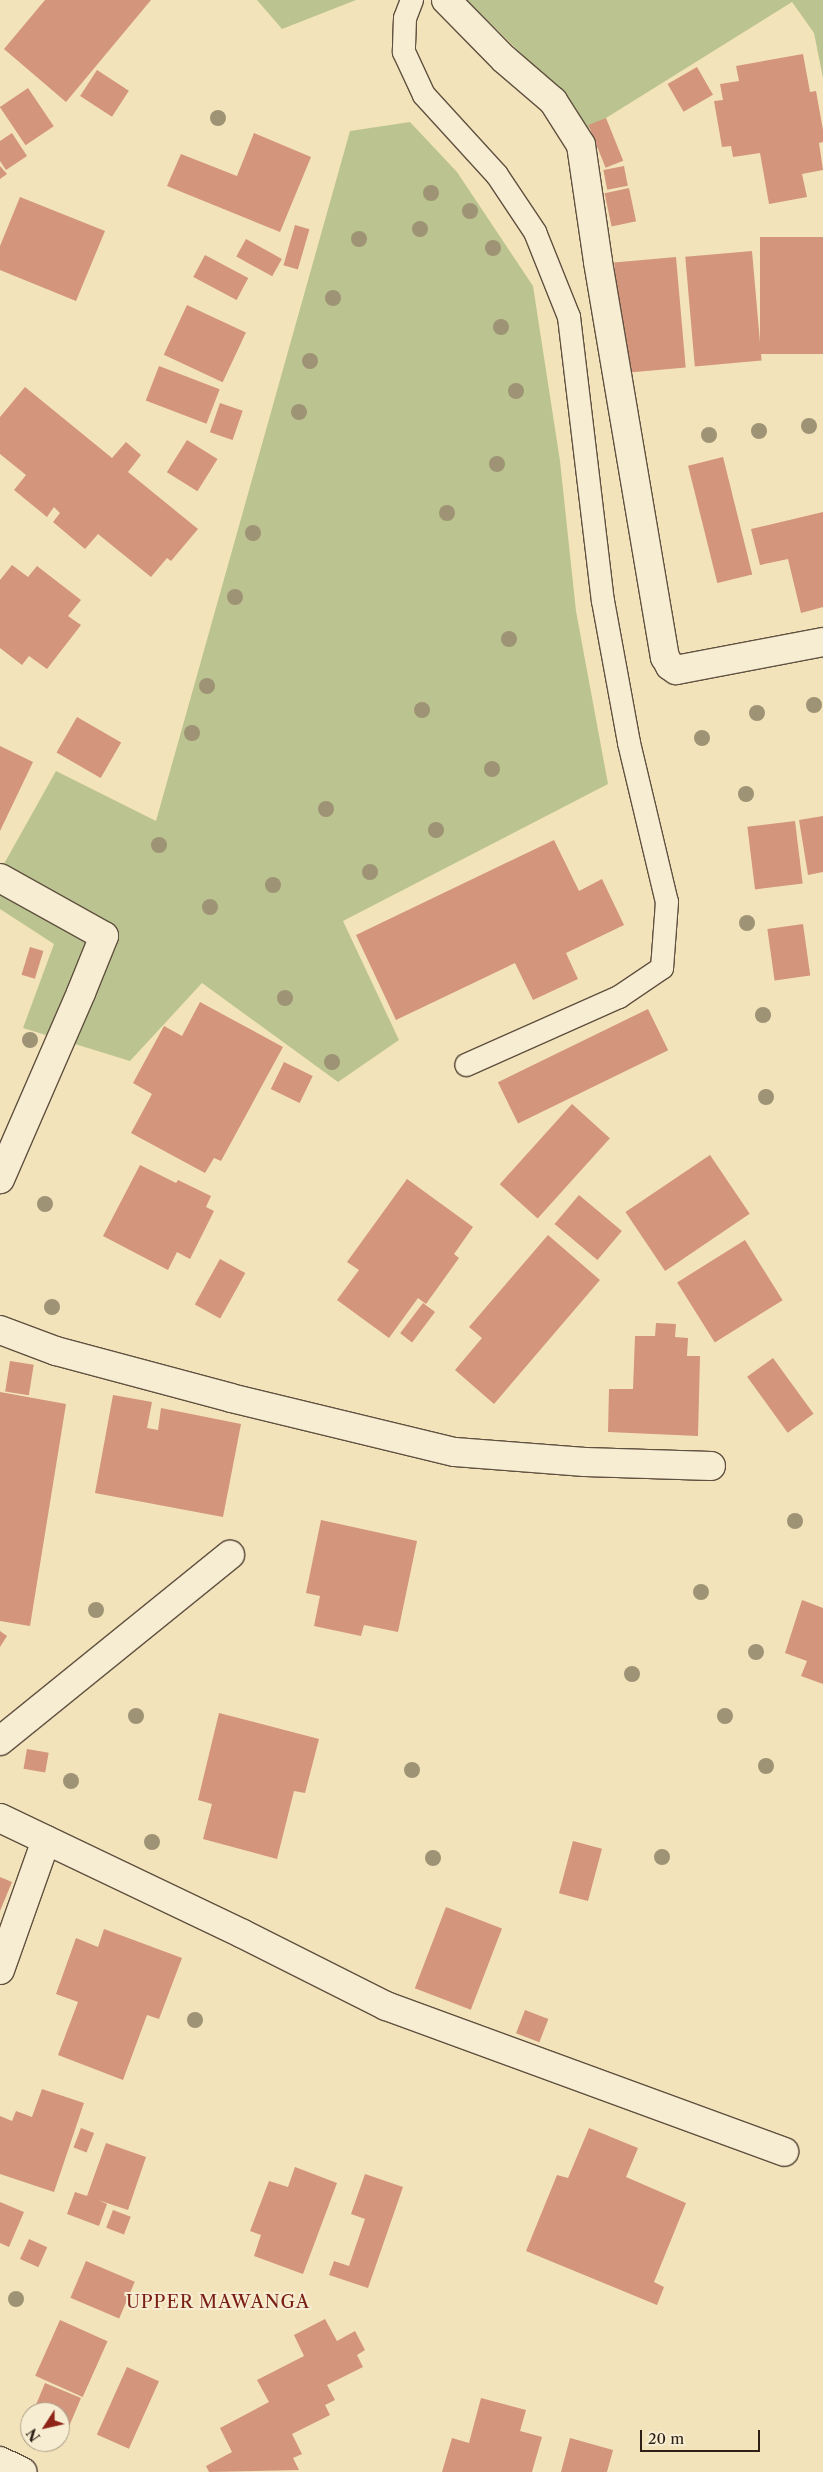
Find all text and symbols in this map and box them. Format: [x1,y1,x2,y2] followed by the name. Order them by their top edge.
[124,2291,312,2313] district label: UPPER MAWANGA
[20,2402,70,2452] north arrow
[643,2420,763,2452] scale bar
[23,2425,44,2445] text: N
[648,2429,684,2448] text: 20 m

